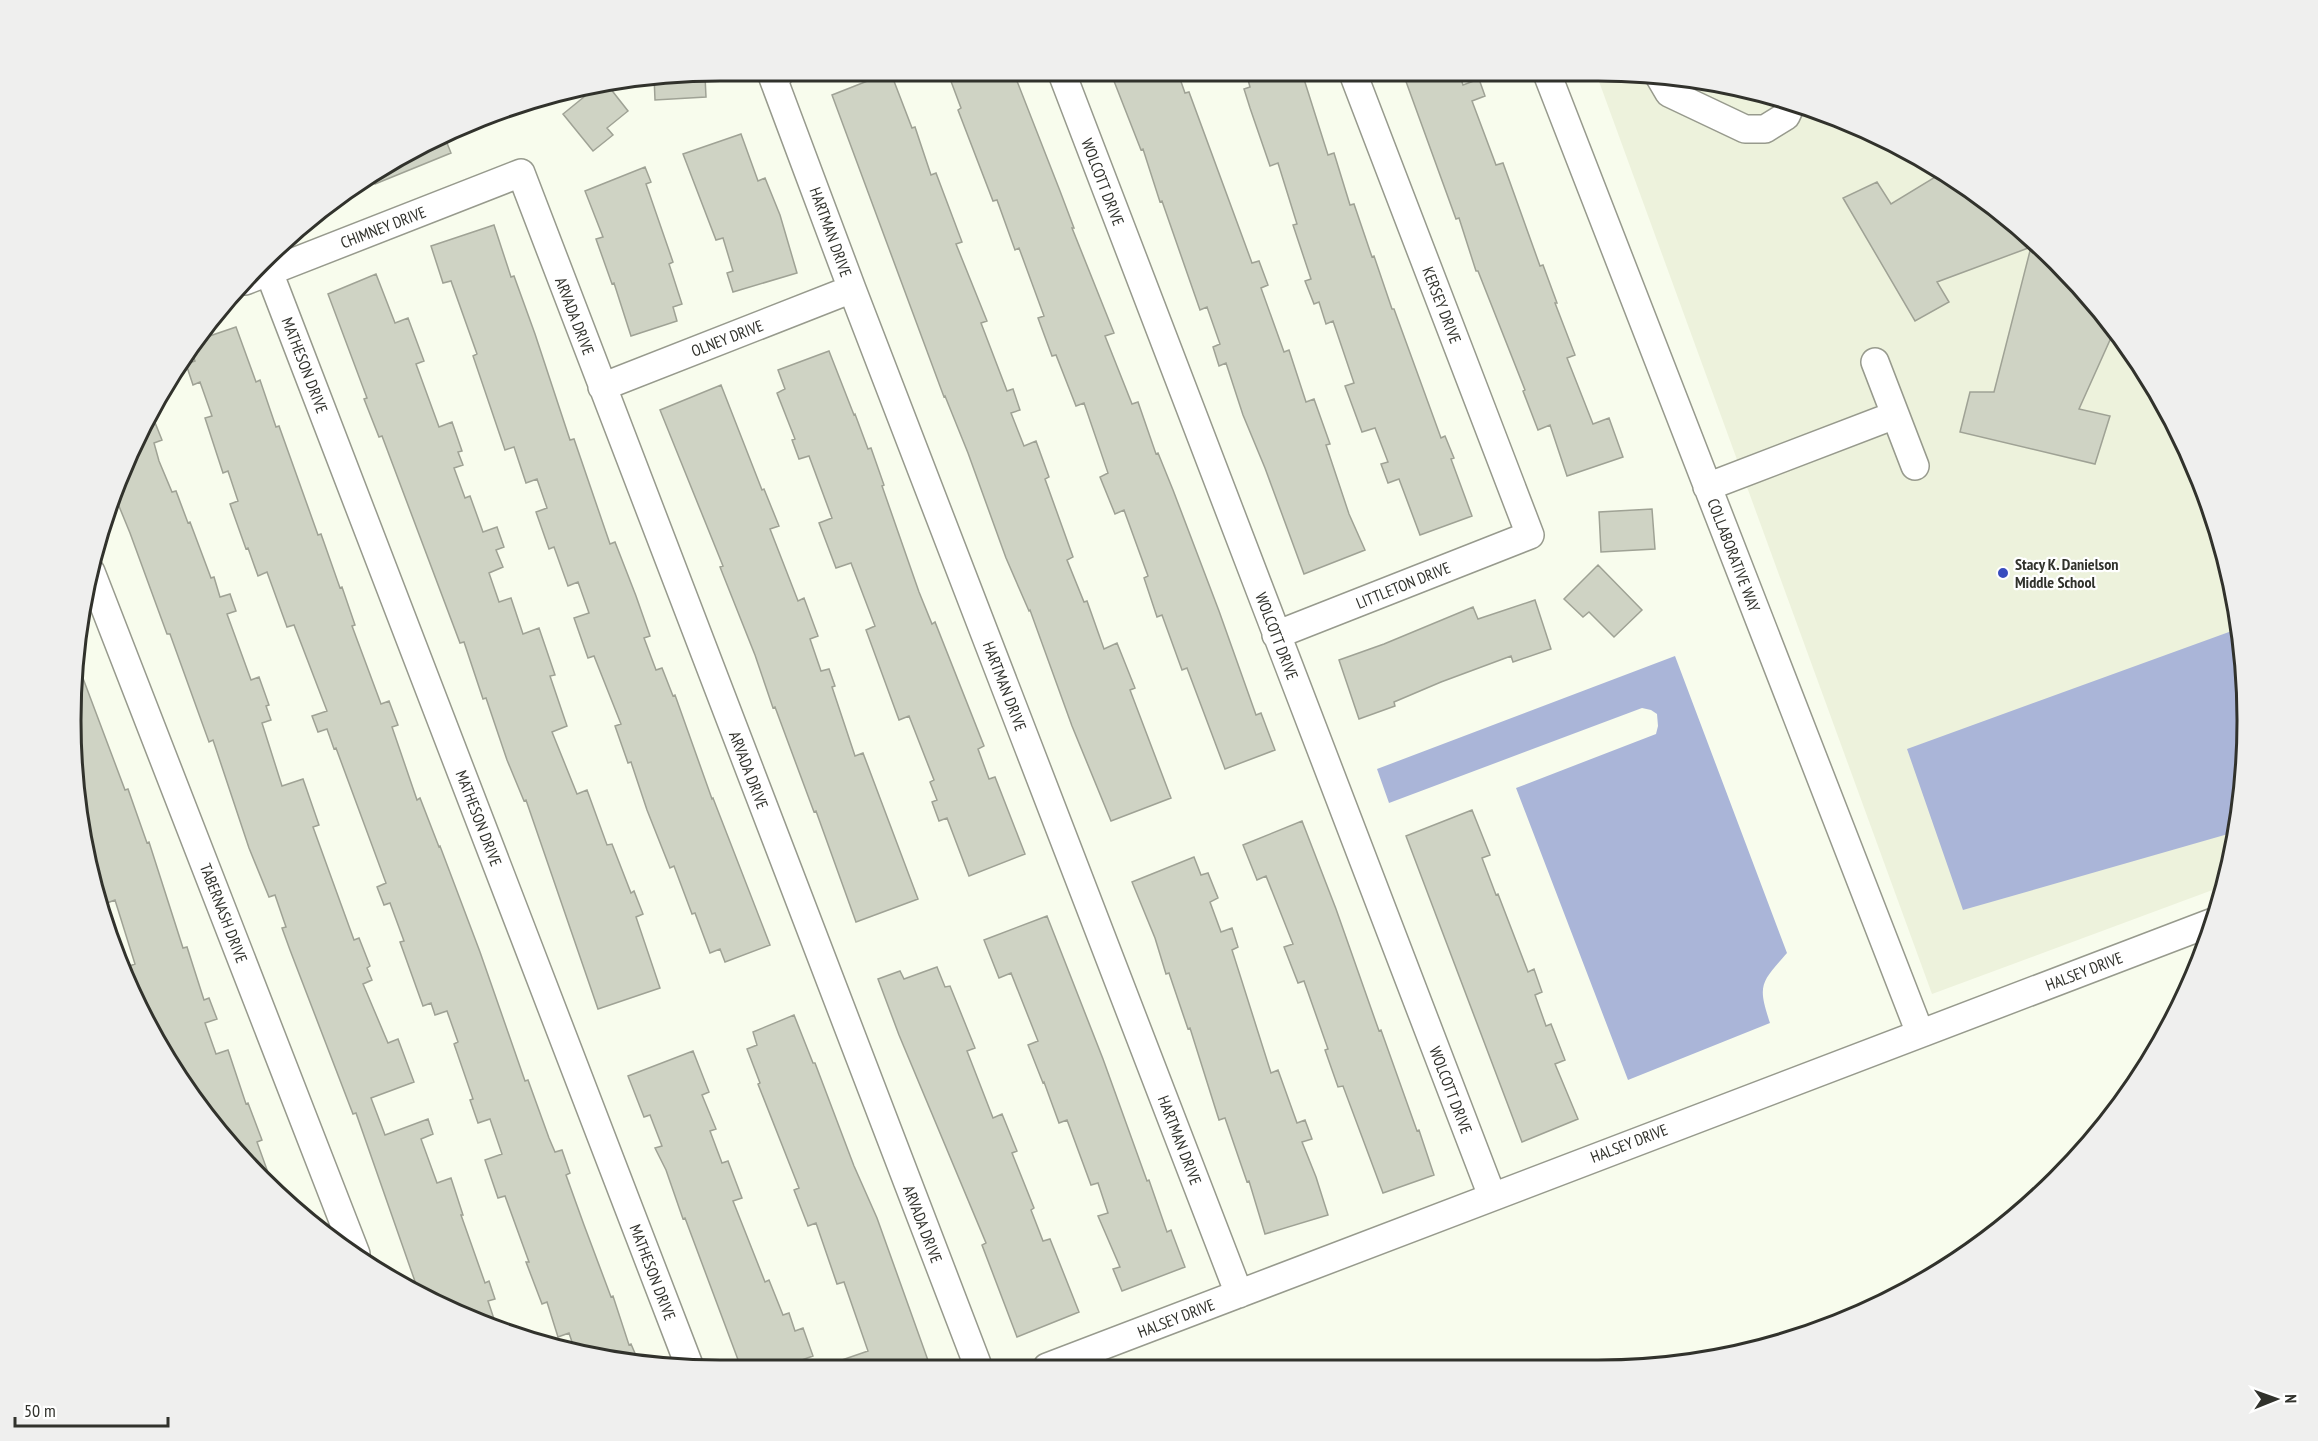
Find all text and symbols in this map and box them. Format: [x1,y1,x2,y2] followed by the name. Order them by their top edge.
[1077,136,1129,229] street label: WOLCOTT DRIVE
[806,184,857,280] street label: HARTMAN DRIVE
[338,202,429,252] street label: CHIMNEY DRIVE
[1418,264,1466,346] street label: KERSEY DRIVE
[551,274,599,358] street label: ARVADA DRIVE
[278,314,333,416] street label: MATHESON DRIVE
[688,315,766,361] street label: OLNEY DRIVE
[1703,496,1765,615] street label: COLLABORATIVE WAY
[2015,554,2118,592] place label: Stacy K. Danielson Middle School
[1353,557,1453,613] street label: LITTLETON DRIVE
[1996,566,2010,580] marker: Stacy K. Danielson Middle School
[1251,590,1303,683] street label: WOLCOTT DRIVE
[979,639,1031,734] street label: HARTMAN DRIVE
[725,728,773,812] street label: ARVADA DRIVE
[452,767,507,869] street label: MATHESON DRIVE
[196,860,252,966] street label: TABERNASH DRIVE
[2043,947,2125,995] street label: HALSEY DRIVE
[1425,1044,1477,1137] street label: WOLCOTT DRIVE
[1154,1093,1206,1188] street label: HARTMAN DRIVE
[1588,1119,1670,1167] street label: HALSEY DRIVE
[899,1182,947,1266] street label: ARVADA DRIVE
[626,1221,681,1323] street label: MATHESON DRIVE
[1135,1294,1217,1342] street label: HALSEY DRIVE
[2246,1369,2306,1429] north arrow
[15,1390,168,1428] scale bar
[2281,1394,2301,1403] text: N
[24,1399,56,1422] text: 50 m

